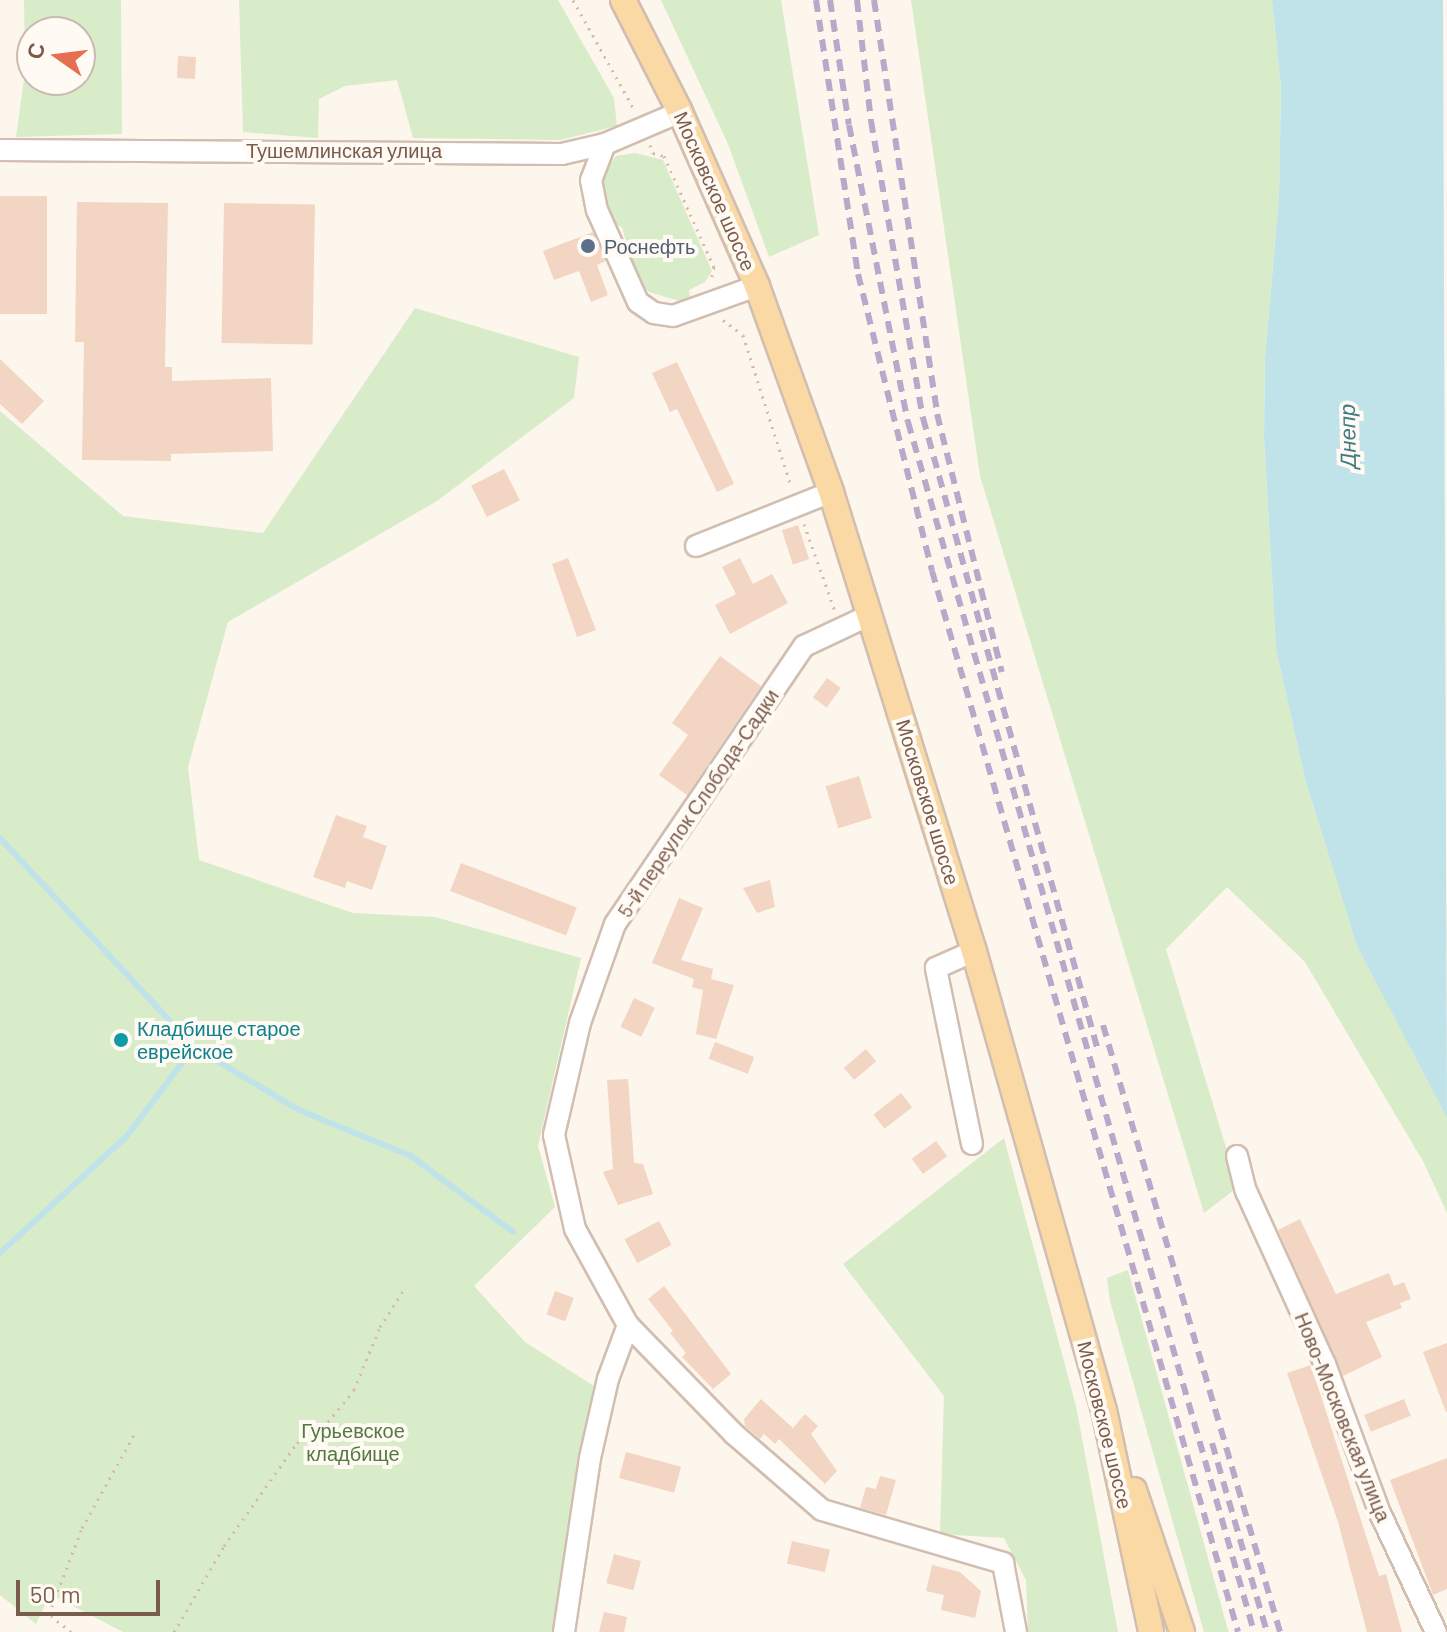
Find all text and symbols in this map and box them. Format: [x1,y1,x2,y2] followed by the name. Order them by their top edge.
[16,16,96,96] north arrow
[20,40,49,62] text: С
[669,108,761,274] street label: Московское шоссе
[246,138,442,162] street label: Тушемлинская улица
[604,234,695,258] place label: Роснефть
[579,237,597,255] marker: Роснефть
[1333,404,1361,468] water label: Днепр
[612,684,784,922] street label: 5-й переулок Слобода-Садки
[891,716,965,888] street label: Московское шоссе
[137,1016,301,1063] place label: Кладбище старое еврейское
[112,1031,130,1049] marker: Кладбище старое еврейское
[1290,1309,1396,1525] street label: Ново-Московская улица
[1073,1339,1137,1511] street label: Московское шоссе
[301,1419,405,1466] park label: Гурьевское кладбище
[20,1564,164,1614] scale bar
[30,1579,81,1608] text: 50 m

